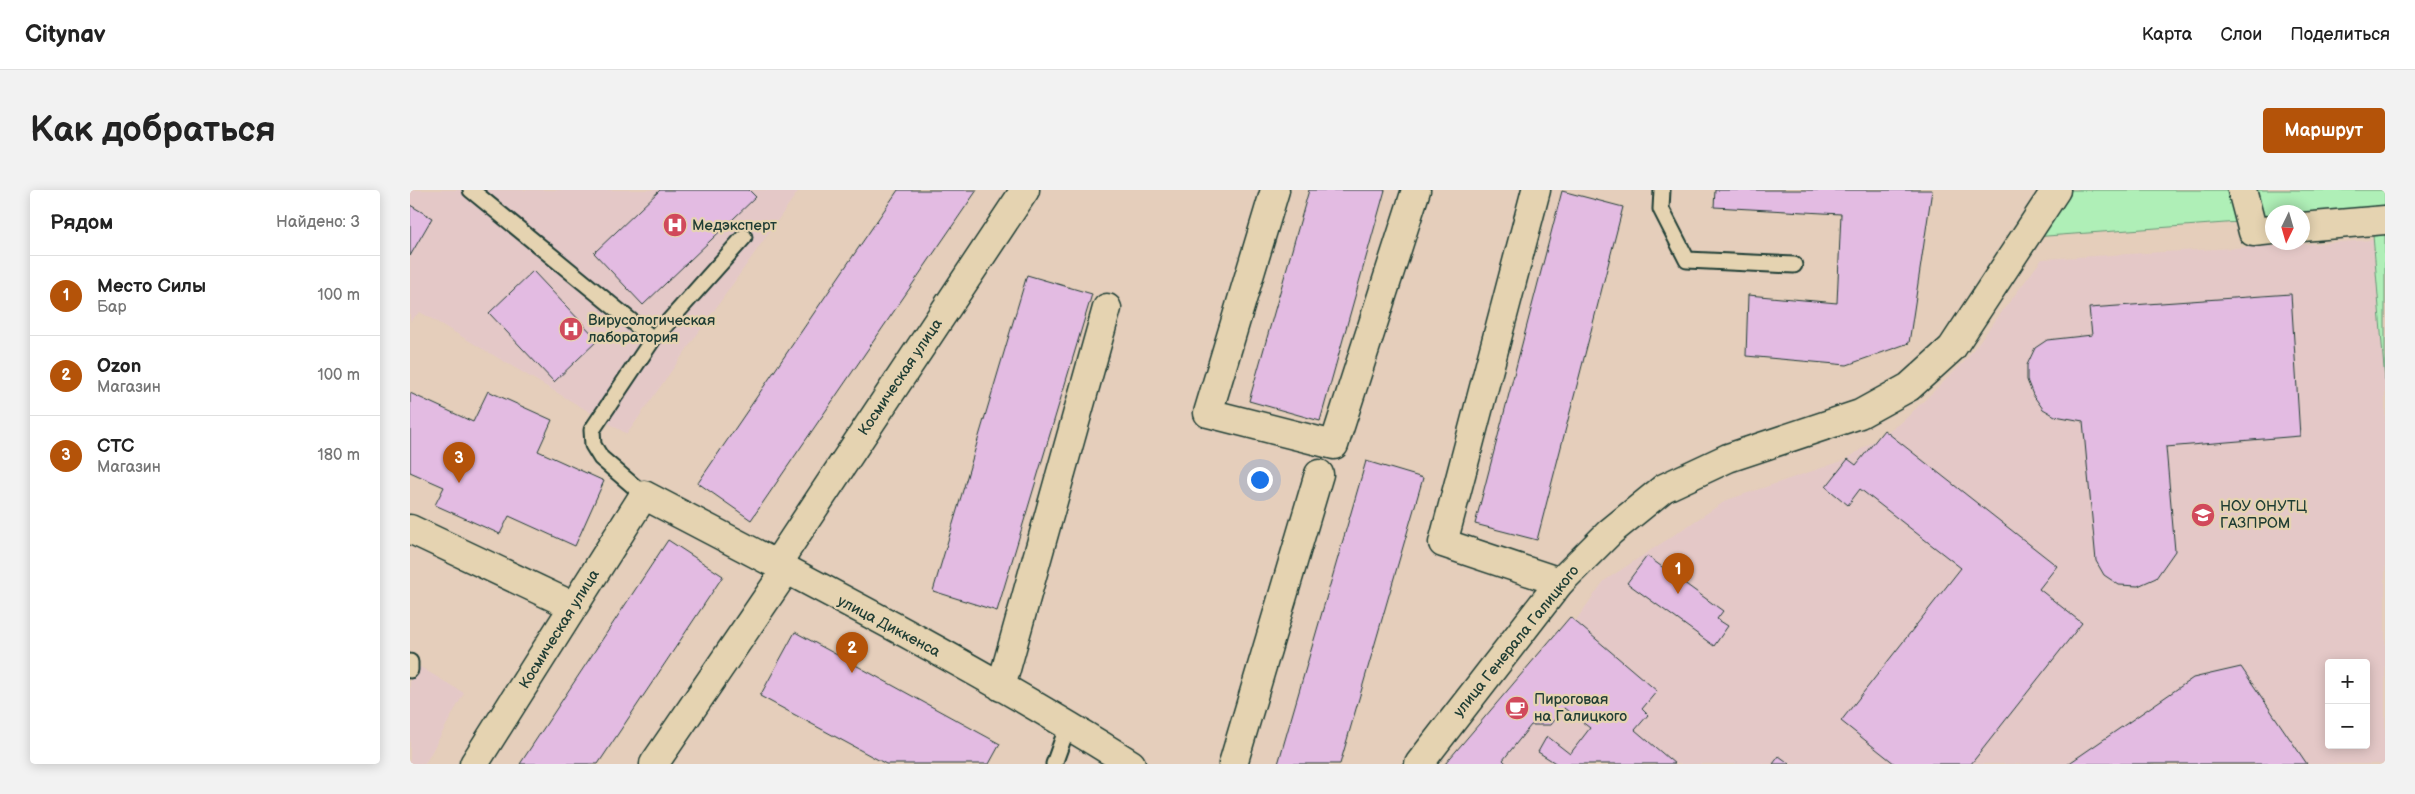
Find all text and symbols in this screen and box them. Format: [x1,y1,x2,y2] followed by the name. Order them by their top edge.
[25,20,106,49] text: Citynav
[2142,24,2192,45] text: Карта
[2220,24,2262,45] text: Слои
[2290,24,2390,45] text: Поделиться
[2263,108,2385,153] button: Маршрут
[30,109,276,152] text: Как добраться
[2265,205,2310,250] north arrow
[50,210,113,235] text: Рядом
[662,212,688,238] hospital icon: Медэксперт
[276,213,360,232] text: Найдено: 3
[692,216,777,235] place label: Медэксперт
[97,275,206,298] text: Место Силы
[63,286,69,305] text: 1
[317,286,360,305] text: 100 m
[97,298,127,317] text: Бар
[588,311,715,347] place label: Вирусологическая лаборатория
[854,315,947,439] street label: Космическая улица
[558,316,584,342] hospital icon: Вирусологическая лаборатория
[97,355,141,378] text: Ozon
[61,366,71,385] text: 2
[317,366,360,385] text: 100 m
[97,378,161,397] text: Магазин
[97,435,134,458] text: СТС
[443,442,475,483] pin: 3
[61,446,71,465] text: 3
[318,446,360,465] text: 180 m
[97,458,161,477] text: Магазин
[1247,467,1273,493] your location
[2220,497,2308,533] place label: НОУ ОНУТЦ ГАЗПРОМ
[2190,502,2216,528] school or university icon: НОУ ОНУТЦ ГАЗПРОМ
[1662,553,1694,594] pin: 1
[1449,562,1584,721] street label: улица Генерала Галицкого
[515,566,604,692] street label: Космическая улица
[834,591,943,662] street label: улица Диккенса
[836,632,868,673] pin: 2
[2325,659,2370,749] map controls
[2325,659,2370,704] button: +
[1534,690,1627,726] place label: Пироговая на Галицкого
[1504,695,1530,721] cafe icon: Пироговая на Галицкого
[2325,704,2370,749] button: −

